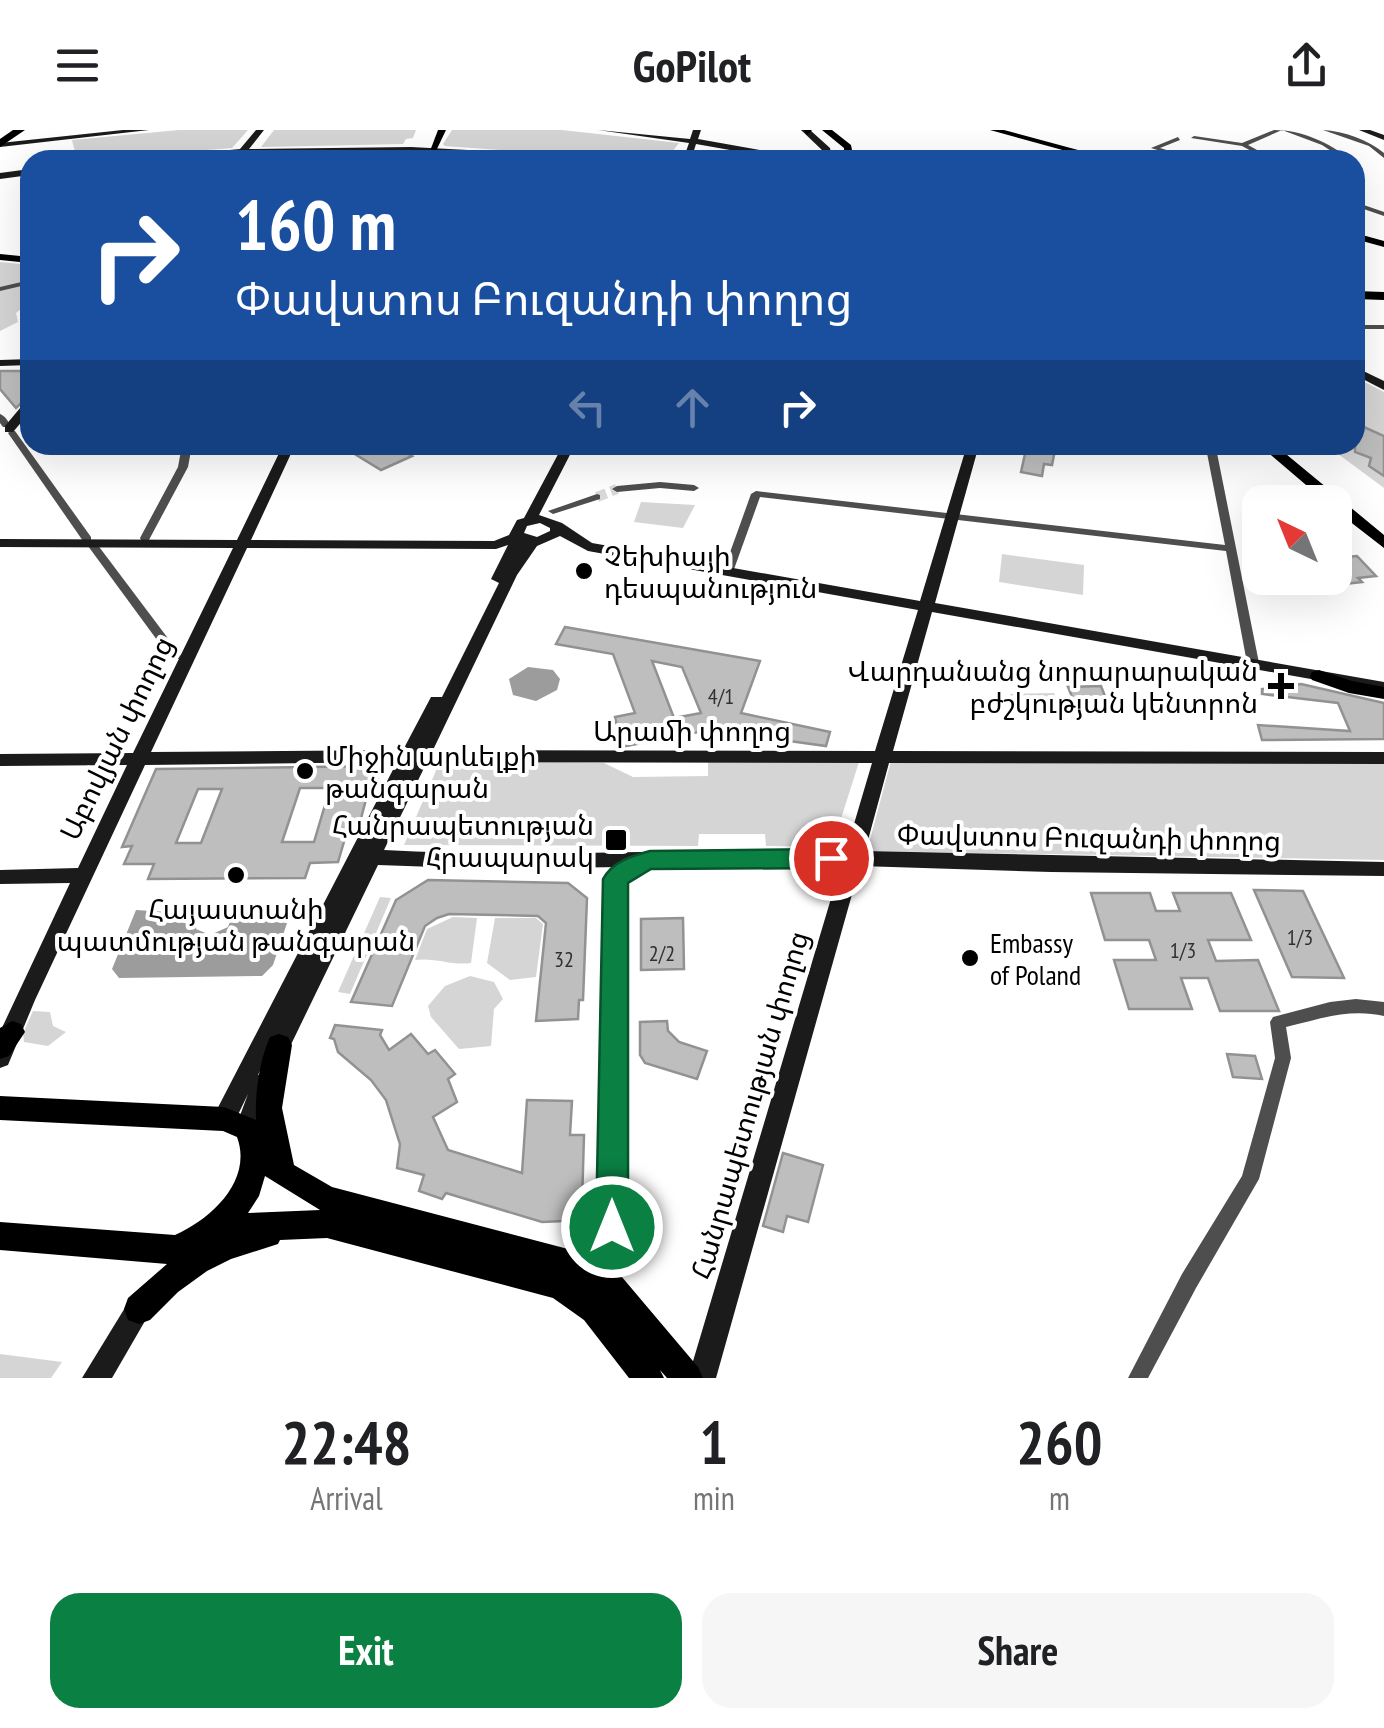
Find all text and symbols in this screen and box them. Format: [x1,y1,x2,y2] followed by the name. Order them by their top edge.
[633,36,751,94] text: GoPilot
[50,38,105,93] icon: menu
[1279,38,1334,93] icon: share
[235,179,396,269] text: 160 m
[70,190,200,320] icon: right
[235,269,852,327] text: Փավստոս Բուզանդի փողոց
[560,380,615,435] icon: left
[665,380,720,435] icon: ahead
[770,380,825,435] icon: right
[1242,485,1352,595] north arrow
[1242,485,1352,595] map controls
[604,537,817,606] place label: Չեխիայի դեսպանություն
[573,560,595,582] marker: Չեխիայի դեսպանություն
[51,630,181,846] street label: Աբովյան փողոց
[848,652,1258,721] place label: Վարդանանց նորարարական բժշկության կենտրոն
[1268,673,1294,699] marker: Վարդանանց նորարարական բժշկության կենտրոն
[708,682,734,710] house number: 4/1
[593,712,791,749] street label: Արամի փողոց
[325,737,537,806] place label: Միջին արևելքի թանգարան
[294,760,316,782] marker: Միջին արևելքի թանգարան
[332,806,594,875] place label: Հանրապետության Հրապարակ
[897,815,1281,859] street label: Փավստոս Բուզանդի փողոց
[789,816,874,901] pin
[603,827,629,853] marker: Հանրապետության Հրապարակ
[804,831,859,886] icon: arrive
[225,864,247,886] marker: Հայաստանի պատմության թանգարան
[57,890,415,959] place label: Հայաստանի պատմության թանգարան
[1287,923,1313,951] house number: 1/3
[990,924,1081,993] place label: Embassy of Poland
[682,927,816,1283] street label: Հանրապետության փողոց
[1170,936,1196,964] house number: 1/3
[649,939,675,967] house number: 2/2
[554,945,574,973] house number: 32
[959,947,981,969] marker: Embassy of Poland
[560,1175,664,1279] position arrow
[282,1403,411,1481] text: 22:48
[700,1403,728,1481] text: 1
[1016,1403,1102,1481] text: 260
[310,1477,383,1519] text: Arrival
[693,1477,735,1519] text: min
[1049,1477,1070,1519] text: m
[50,1593,682,1708] button: Exit
[702,1593,1334,1708] button: Share

